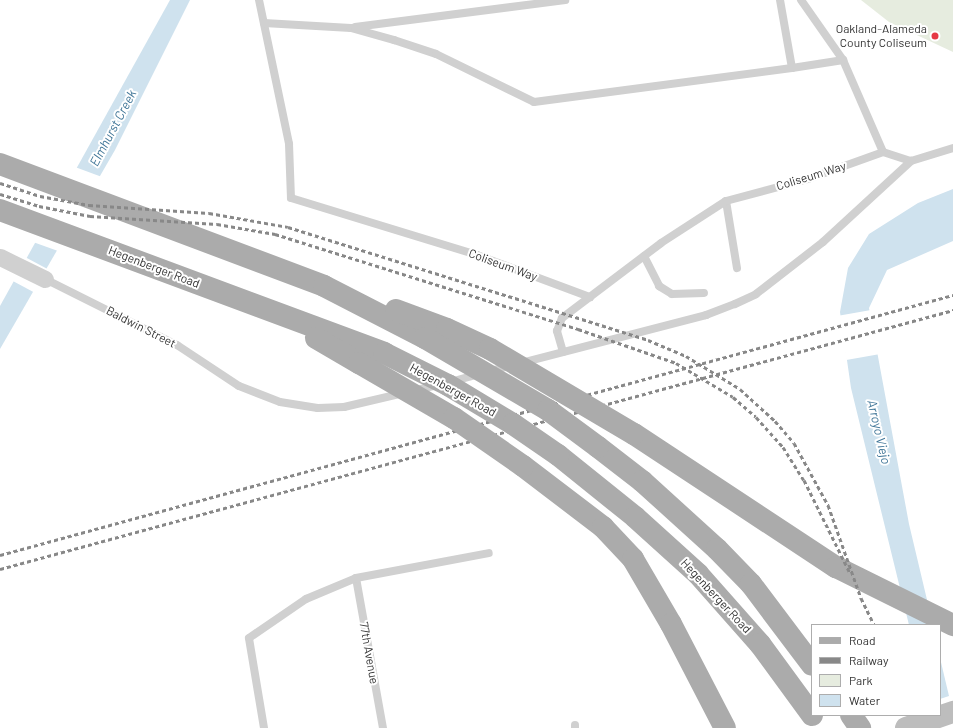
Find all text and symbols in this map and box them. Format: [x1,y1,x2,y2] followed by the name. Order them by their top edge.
[836,22,927,50] place label: Oakland-Alameda County Coliseum
[930,31,940,41] marker: Oakland-Alameda County Coliseum
[86,87,140,169] water label: Elmhurst Creek
[774,159,848,193] street label: Coliseum Way
[106,243,202,291] street label: Hegenberger Road
[467,246,539,284] street label: Coliseum Way
[104,303,178,351] street label: Baldwin Street
[407,360,499,420] street label: Hegenberger Road
[864,398,894,466] water label: Arroyo Viejo
[678,556,754,636] street label: Hegenberger Road
[356,621,382,685] street label: 77th Avenue
[811,624,941,716] legend
[849,633,876,647] text: Road
[849,653,888,667] text: Railway
[849,673,873,687] text: Park
[849,693,880,707] text: Water

